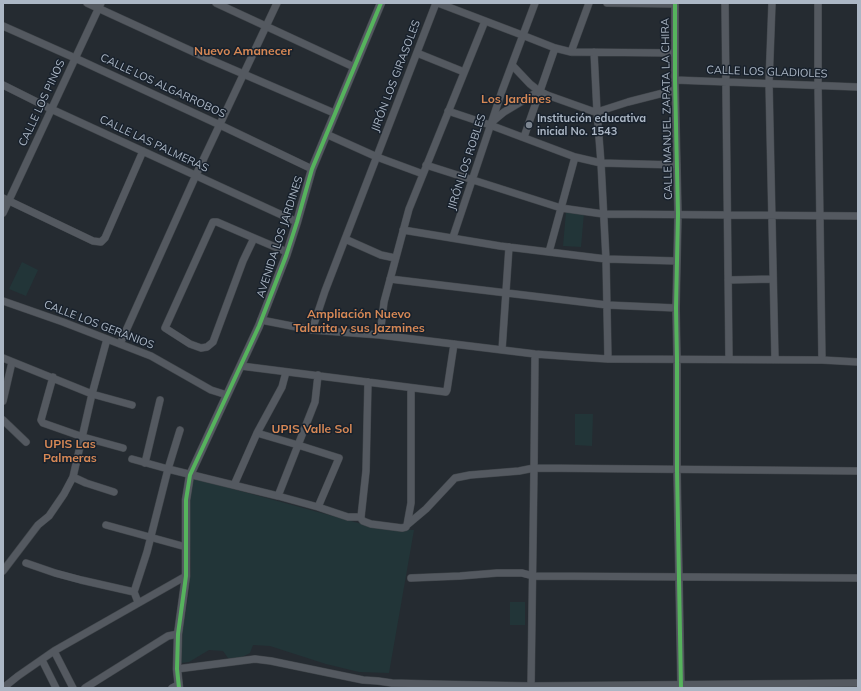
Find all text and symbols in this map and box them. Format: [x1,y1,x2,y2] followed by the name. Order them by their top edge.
[369,18,423,134] street label: JIRÓN LOS GIRASOLES
[659,18,675,200] street label: CALLE MANUEL ZAPATA LA CHIRA
[194,44,292,58] district label: Nuevo Amanecer
[98,51,228,121] street label: CALLE LOS ALGARROBOS
[16,58,68,148] street label: CALLE LOS PINOS
[706,63,828,81] street label: CALLE LOS GLADIOLES
[481,92,551,106] district label: Los Jardines
[445,112,489,212] street label: JIRÓN LOS ROBLES
[537,112,646,138] place label: Institución educativa inicial No. 1543
[97,113,211,175] street label: CALLE LAS PALMERAS
[524,120,534,130] marker: Institución educativa inicial No. 1543
[254,174,306,300] street label: AVENIDA LOS JARDINES
[42,298,156,352] street label: CALLE LOS GERANIOS
[293,307,425,335] district label: Ampliación Nuevo Talarita y sus Jazmines
[272,422,352,436] district label: UPIS Valle Sol
[43,437,97,465] district label: UPIS Las Palmeras

